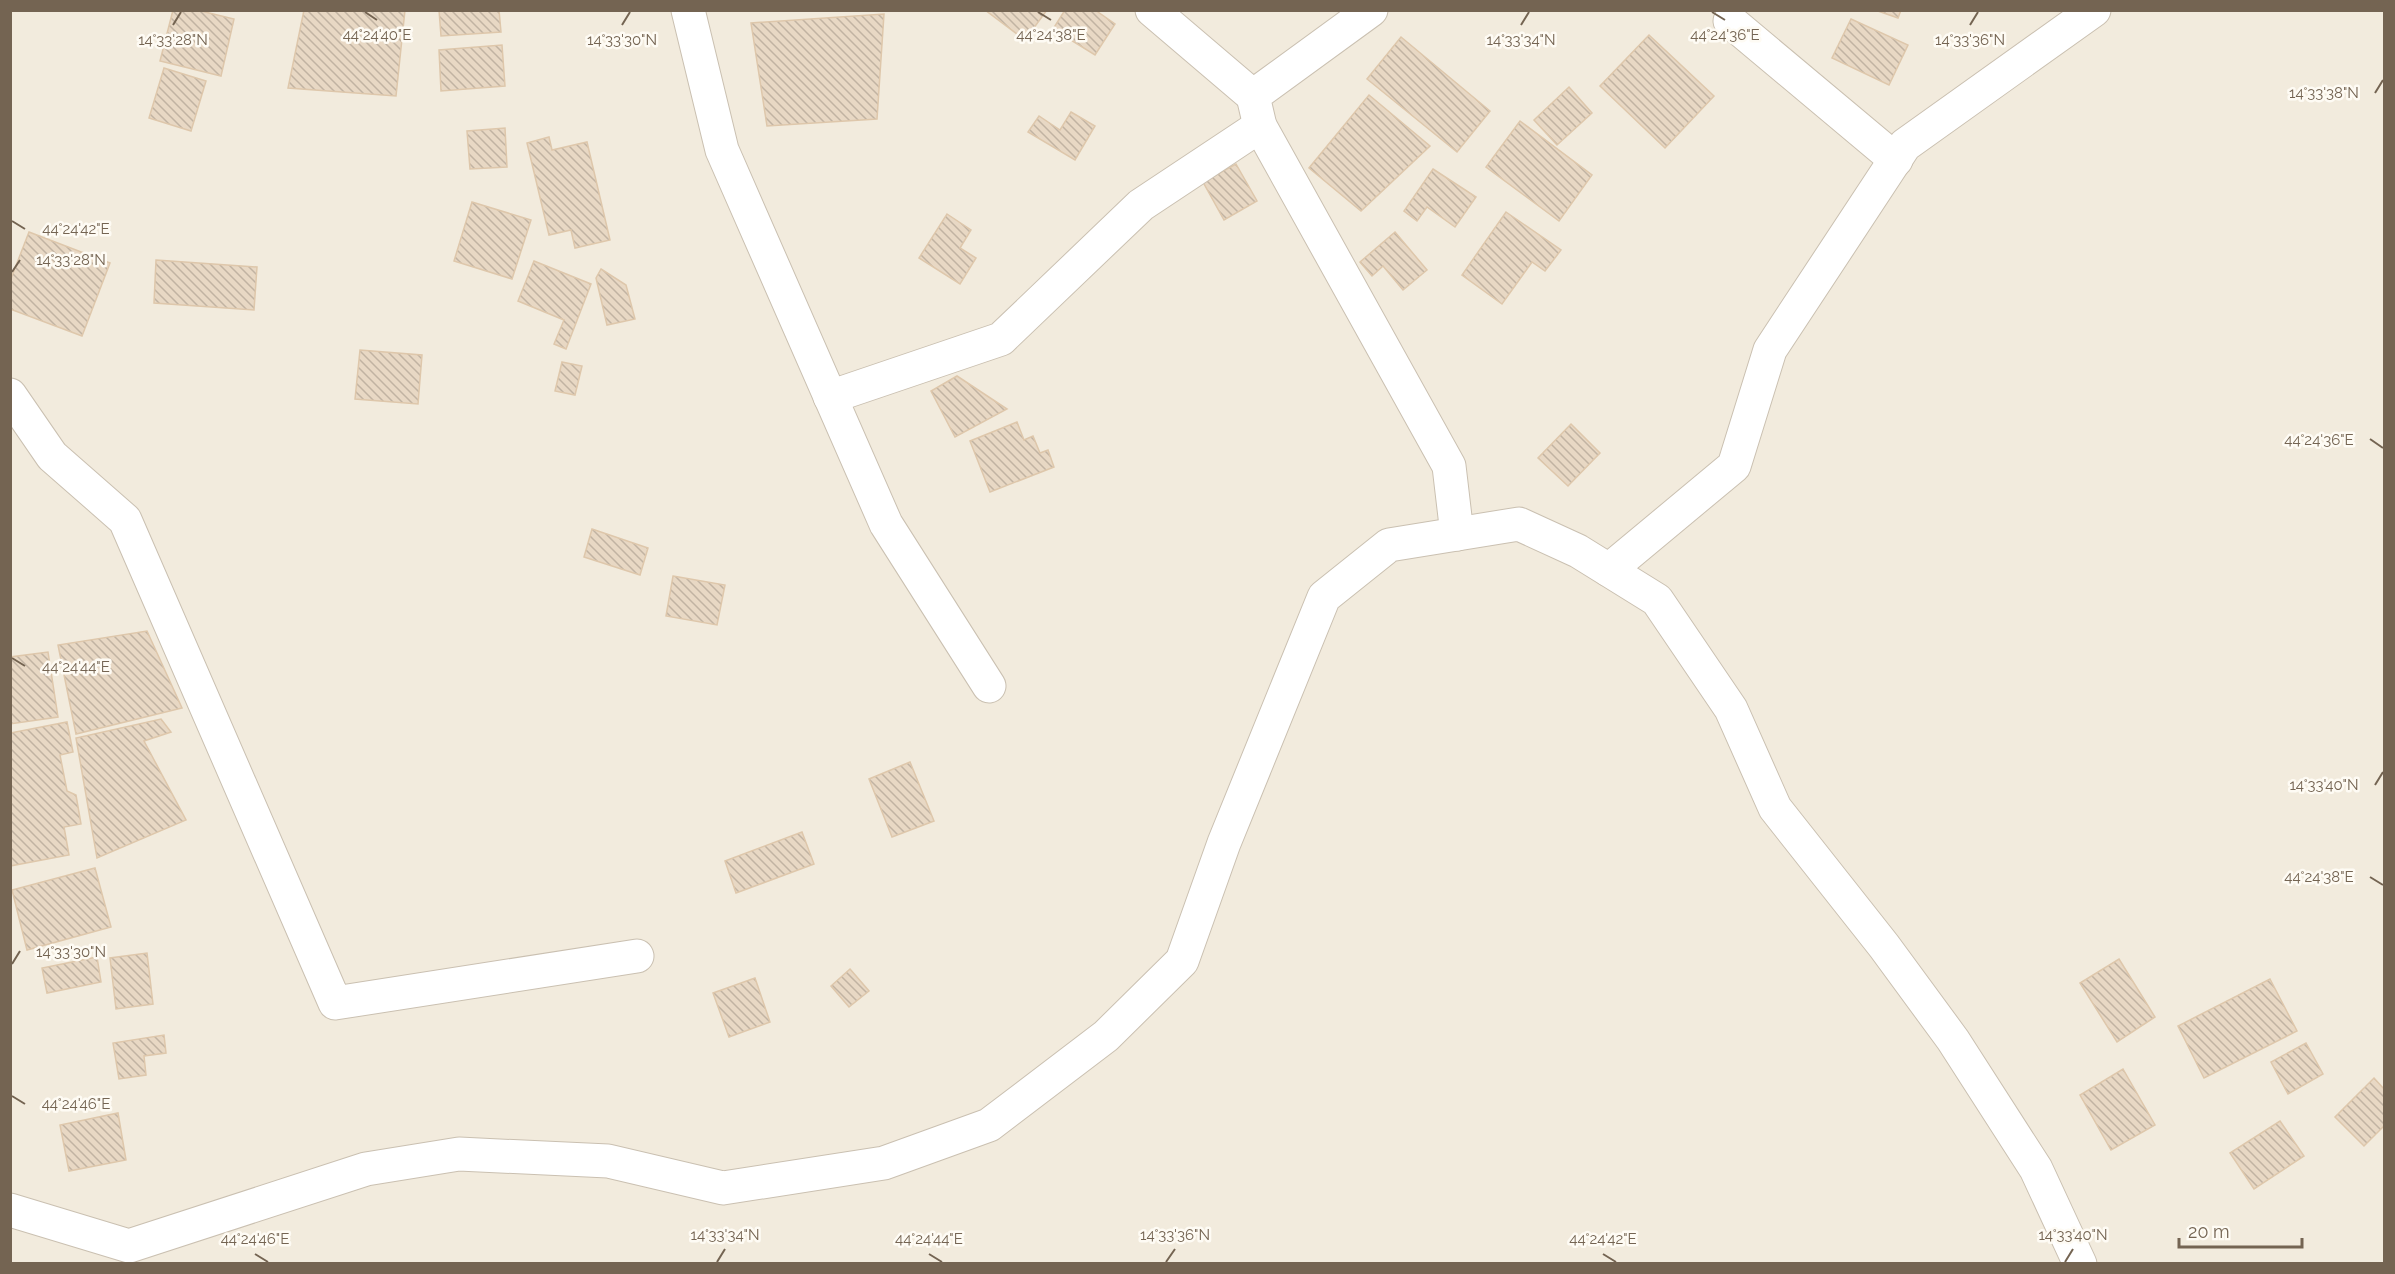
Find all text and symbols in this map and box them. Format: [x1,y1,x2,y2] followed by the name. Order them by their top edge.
[343,26,411,44] text: 44°24'40"E
[1016,26,1086,44] text: 44°24'38"E
[1690,26,1760,44] text: 44°24'36"E
[138,31,208,49] text: 14°33'28"N
[587,31,657,49] text: 14°33'30"N
[1486,31,1556,49] text: 14°33'34"N
[1935,31,2005,49] text: 14°33'36"N
[2289,84,2359,102] text: 14°33'38"N
[42,220,110,238] text: 44°24'42"E
[36,251,106,269] text: 14°33'28"N
[2284,431,2354,449] text: 44°24'36"E
[42,658,110,676] text: 44°24'44"E
[2289,776,2359,794] text: 14°33'40"N
[2284,868,2354,886] text: 44°24'38"E
[36,943,106,961] text: 14°33'30"N
[42,1095,110,1113] text: 44°24'46"E
[2179,1211,2302,1249] scale bar
[2188,1221,2230,1242] text: 20 m
[690,1226,760,1244] text: 14°33'34"N
[1140,1226,1210,1244] text: 14°33'36"N
[2038,1226,2108,1244] text: 14°33'40"N
[221,1230,289,1248] text: 44°24'46"E
[895,1230,963,1248] text: 44°24'44"E
[1569,1230,1637,1248] text: 44°24'42"E

